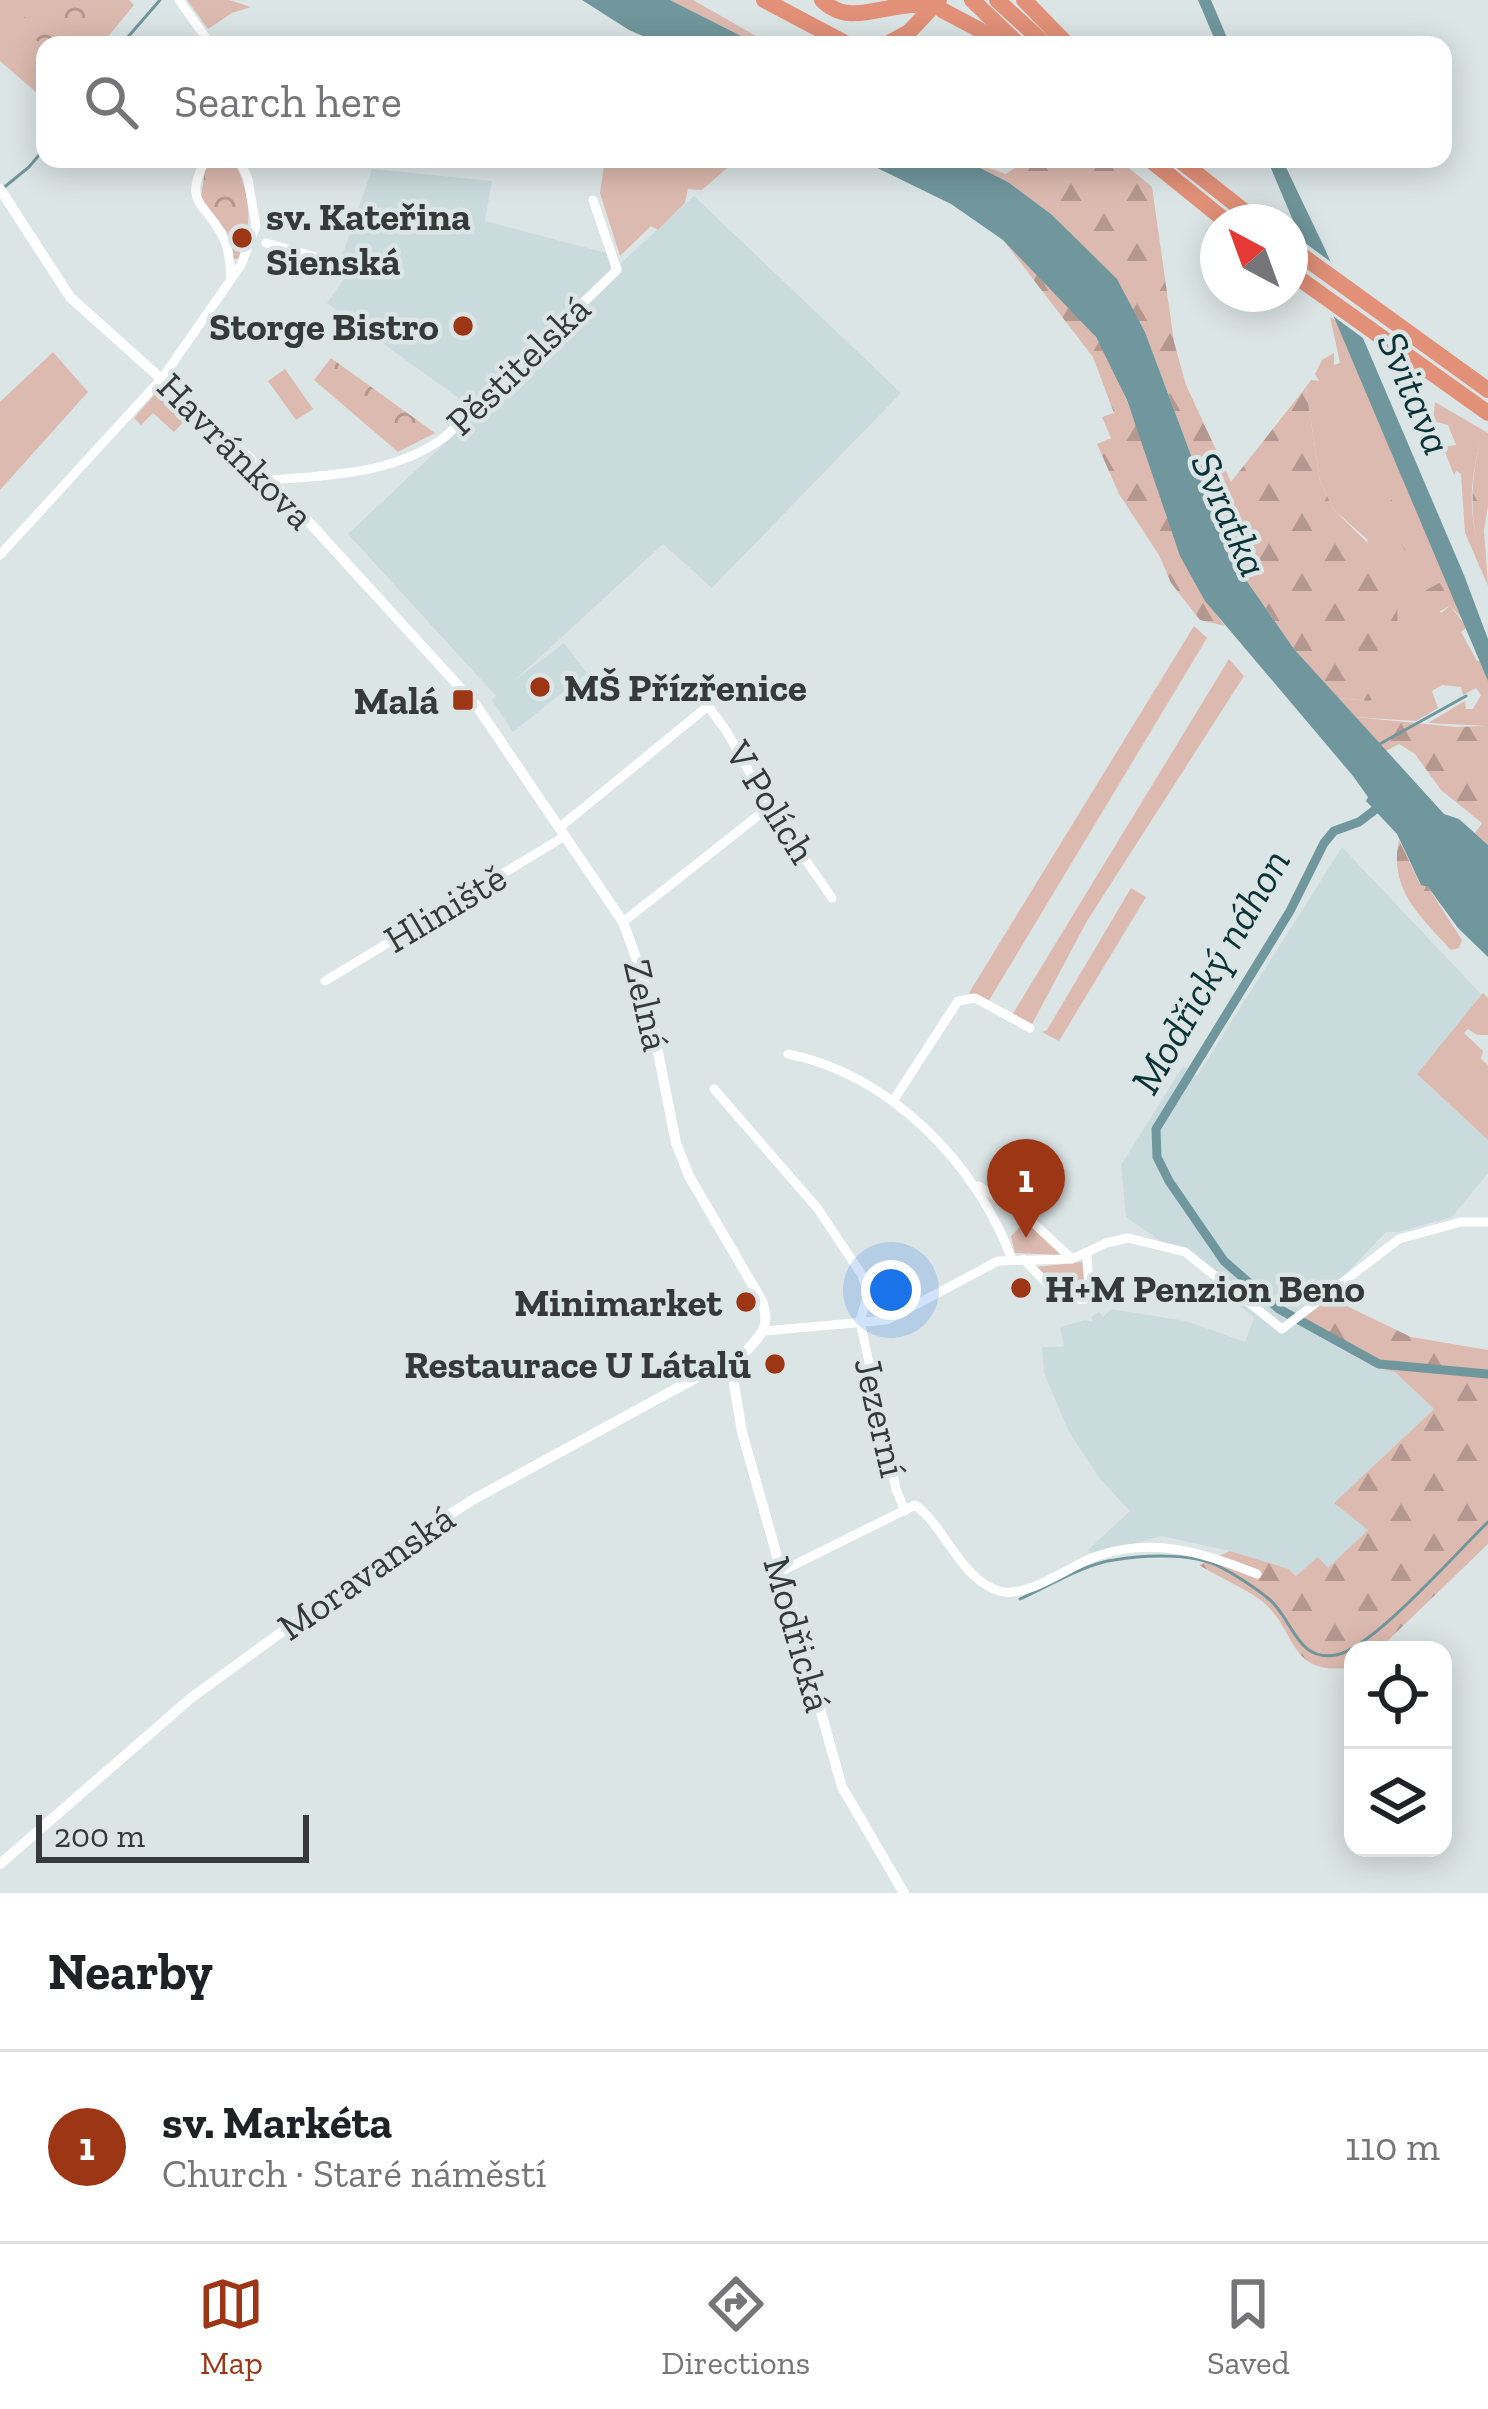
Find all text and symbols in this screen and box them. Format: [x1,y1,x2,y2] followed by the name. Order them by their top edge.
[36,36,1452,168] search box
[78,69,144,135] icon: search
[174,75,402,129] text: Search here
[266,193,471,285] place label: sv. Kateřina Sienská
[1200,204,1308,312] north arrow
[229,225,255,251] marker: sv. Kateřina Sienská
[436,285,600,445] street label: Pěstitelská
[209,303,439,350] place label: Storge Bistro
[450,313,476,339] marker: Storge Bistro
[1366,324,1464,462] water label: Svitava
[148,363,324,539] street label: Havránkova
[1180,444,1280,584] water label: Svratka
[564,664,807,711] place label: MŠ Přízřenice
[527,674,553,700] marker: MŠ Přízřenice
[354,677,439,724] place label: Malá
[450,687,476,713] marker: Malá
[715,731,827,872] street label: V Polích
[1119,839,1301,1103] water label: Modřický náhon
[376,853,514,963] street label: Hliniště
[614,955,680,1055] street label: Zelná
[987,1139,1065,1238] pin: 1
[861,1260,921,1320] your location
[1045,1265,1365,1312] place label: H+M Penzion Beno
[1008,1275,1034,1301] marker: H+M Penzion Beno
[514,1279,722,1326] place label: Minimarket
[733,1289,759,1315] marker: Minimarket
[404,1341,751,1388] place label: Restaurace U Látalů
[762,1351,788,1377] marker: Restaurace U Látalů
[844,1353,918,1481] street label: Jezerní
[269,1494,464,1650] street label: Moravanská
[753,1551,843,1717] street label: Modřická
[1344,1641,1452,1857] map controls
[1344,1641,1452,1749] button: locate
[1344,1749,1452,1857] button: layers
[36,1809,309,1862] scale bar
[54,1816,145,1855] text: 200 m
[48,1941,213,2002] text: Nearby
[162,2096,392,2150] text: sv. Markéta
[79,2123,95,2170] text: 1
[1345,2123,1440,2170] text: 110 m
[162,2150,546,2197] text: Church · Staré náměstí
[198,2271,264,2382] tab: Map
[661,2271,810,2382] tab: Directions
[1207,2271,1290,2382] tab: Saved

